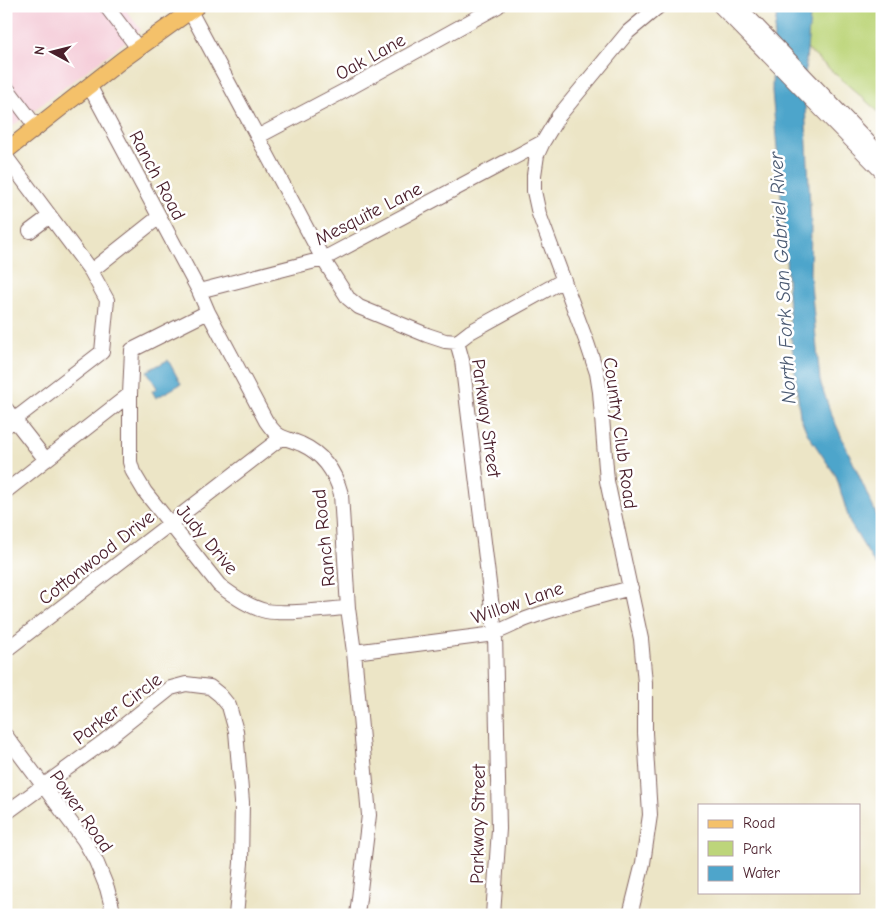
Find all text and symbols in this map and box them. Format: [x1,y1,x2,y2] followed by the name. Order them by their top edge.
[28,28,78,78] north arrow
[332,29,409,85] street label: Oak Lane
[31,45,49,56] text: N
[124,127,190,224] street label: Ranch Road
[764,150,801,405] water label: North Fork San Gabriel River
[311,178,426,250] street label: Mesquite Lane
[598,356,642,510] street label: Country Club Road
[467,357,505,479] street label: Parkway Street
[308,488,340,588] street label: Ranch Road
[172,500,243,579] street label: Judy Drive
[34,506,159,610] street label: Cottonwood Drive
[468,577,566,629] street label: Willow Lane
[69,668,166,749] street label: Parker Circle
[466,763,490,884] street label: Parkway Street
[45,766,117,857] street label: Power Road
[698,804,860,894] legend
[743,814,775,832] text: Road
[743,840,772,858] text: Park
[743,864,780,882] text: Water

